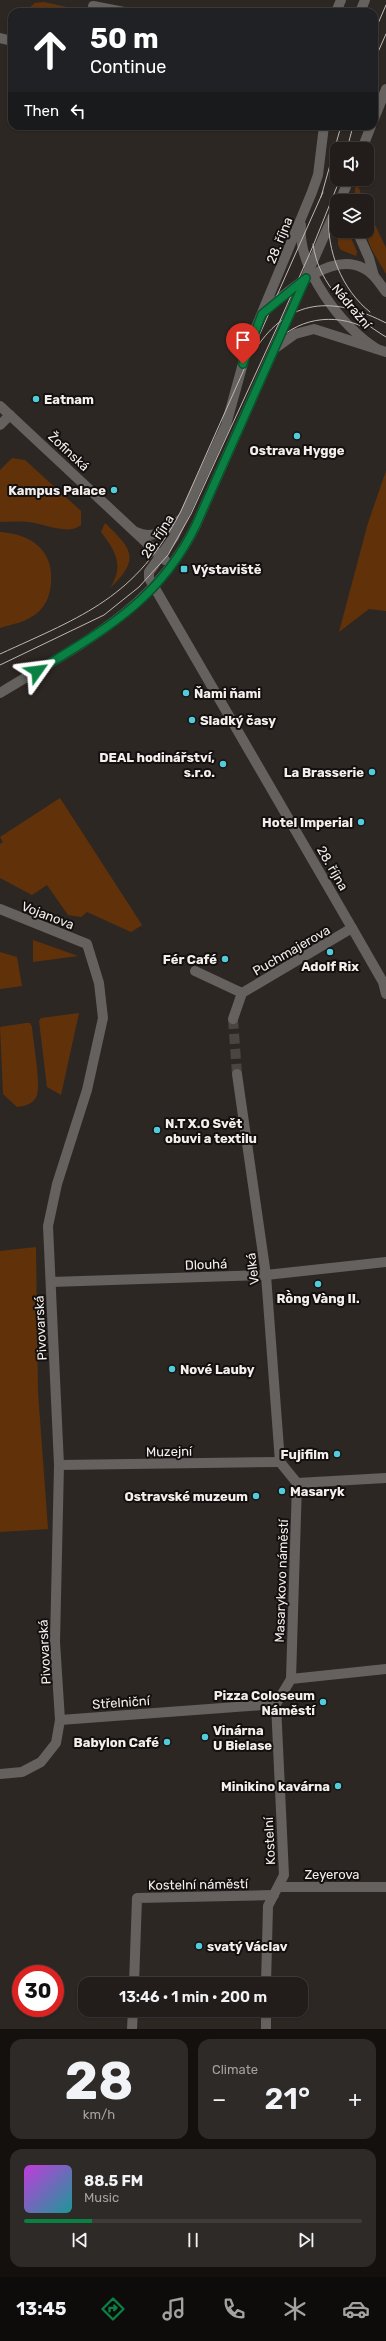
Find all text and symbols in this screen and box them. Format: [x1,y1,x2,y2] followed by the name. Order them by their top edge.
[90,22,159,55] text: 50 m
[24,24,76,76] icon: ahead
[90,56,166,78] text: Continue
[67,100,89,122] icon: left
[24,102,59,120] text: Then
[330,142,374,238] map controls
[330,142,374,186] button: sound
[330,194,374,238] button: layers
[263,215,296,266] street label: 28. října
[329,281,375,332] street label: Nádražní
[226,323,260,364] pin
[232,329,254,351] icon: arrive
[44,392,94,407] place label: Eatnam
[31,394,41,404] marker: Eatnam
[45,429,92,474] street label: Žofinská
[292,431,302,441] marker: Ostrava Hygge
[249,443,345,458] place label: Ostrava Hygge
[8,483,106,498] place label: Kampus Palace
[109,485,119,495] marker: Kampus Palace
[138,512,177,561] street label: 28. října
[192,562,262,577] place label: Výstaviště
[179,564,189,574] marker: Výstaviště
[16,650,58,692] position arrow
[194,686,261,701] place label: Ňami ňami
[181,688,191,698] marker: Ňami ňami
[200,713,276,728] place label: Sladký časy
[187,715,197,725] marker: Sladký časy
[99,750,215,780] place label: DEAL hodinářství, s.r.o.
[218,759,228,769] marker: DEAL hodinářství, s.r.o.
[284,765,364,780] place label: La Brasserie
[367,767,377,777] marker: La Brasserie
[262,815,353,830] place label: Hotel Imperial
[356,817,366,827] marker: Hotel Imperial
[314,843,351,893] street label: 28. října
[19,899,76,932] street label: Vojanova
[250,922,333,979] street label: Puchmajerova
[325,947,335,957] marker: Adolf Rix
[163,952,217,967] place label: Fér Café
[220,954,230,964] marker: Fér Café
[301,959,359,974] place label: Adolf Rix
[165,1116,257,1146] place label: N.T X.O Svět obuvi a textilu
[152,1125,162,1135] marker: N.T X.O Svět obuvi a textilu
[243,1252,262,1286] street label: Velká
[185,1256,228,1273] street label: Dlouhá
[313,1279,323,1289] marker: Rồng Vàng II.
[276,1290,360,1306] place label: Rồng Vàng II.
[31,1295,50,1361] street label: Pivovarská
[180,1362,255,1377] place label: Nové Lauby
[167,1364,177,1374] marker: Nové Lauby
[146,1444,193,1459] street label: Muzejní
[280,1447,329,1462] place label: Fujifilm
[332,1449,342,1459] marker: Fujifilm
[290,1484,345,1499] place label: Masaryk
[277,1486,287,1496] marker: Masaryk
[124,1489,248,1504] place label: Ostravské muzeum
[251,1491,261,1501] marker: Ostravské muzeum
[272,1518,291,1643] street label: Masarykovo náměstí
[35,1619,54,1685] street label: Pivovarská
[214,1688,316,1718] place label: Pizza Coloseum Náměstí
[92,1693,151,1712] street label: Střelniční
[318,1697,328,1707] marker: Pizza Coloseum Náměstí
[213,1723,272,1753] place label: Vinárna U Bielase
[200,1732,210,1742] marker: Vinárna U Bielase
[74,1735,159,1750] place label: Babylon Café
[162,1737,172,1747] marker: Babylon Café
[221,1779,330,1794] place label: Minikino kavárna
[333,1781,343,1791] marker: Minikino kavárna
[261,1816,278,1865] street label: Kostelní
[305,1867,360,1882] street label: Zeyerova
[148,1876,249,1893] street label: Kostelní náměstí
[207,1939,288,1954] place label: svatý Václav
[194,1941,204,1951] marker: svatý Václav
[12,1965,64,2017] speed limit sign: 30
[119,1988,267,2006] text: 13:46 · 1 min · 200 m
[64,2050,134,2112] text: 28
[212,2062,258,2077] text: Climate
[265,2081,310,2117] text: 21°
[212,2086,226,2113] text: −
[348,2086,362,2113] text: +
[83,2107,115,2122] text: km/h
[84,2172,143,2190] text: 88.5 FM
[84,2190,119,2205] text: Music
[69,2229,91,2251] icon: previous
[182,2229,204,2251] icon: pause
[295,2229,317,2251] icon: next
[99,2295,127,2323] icon: directions
[160,2295,188,2323] icon: music
[220,2295,248,2323] icon: phone
[281,2295,309,2323] icon: climate
[342,2295,370,2323] icon: car
[16,2298,66,2320] text: 13:45

